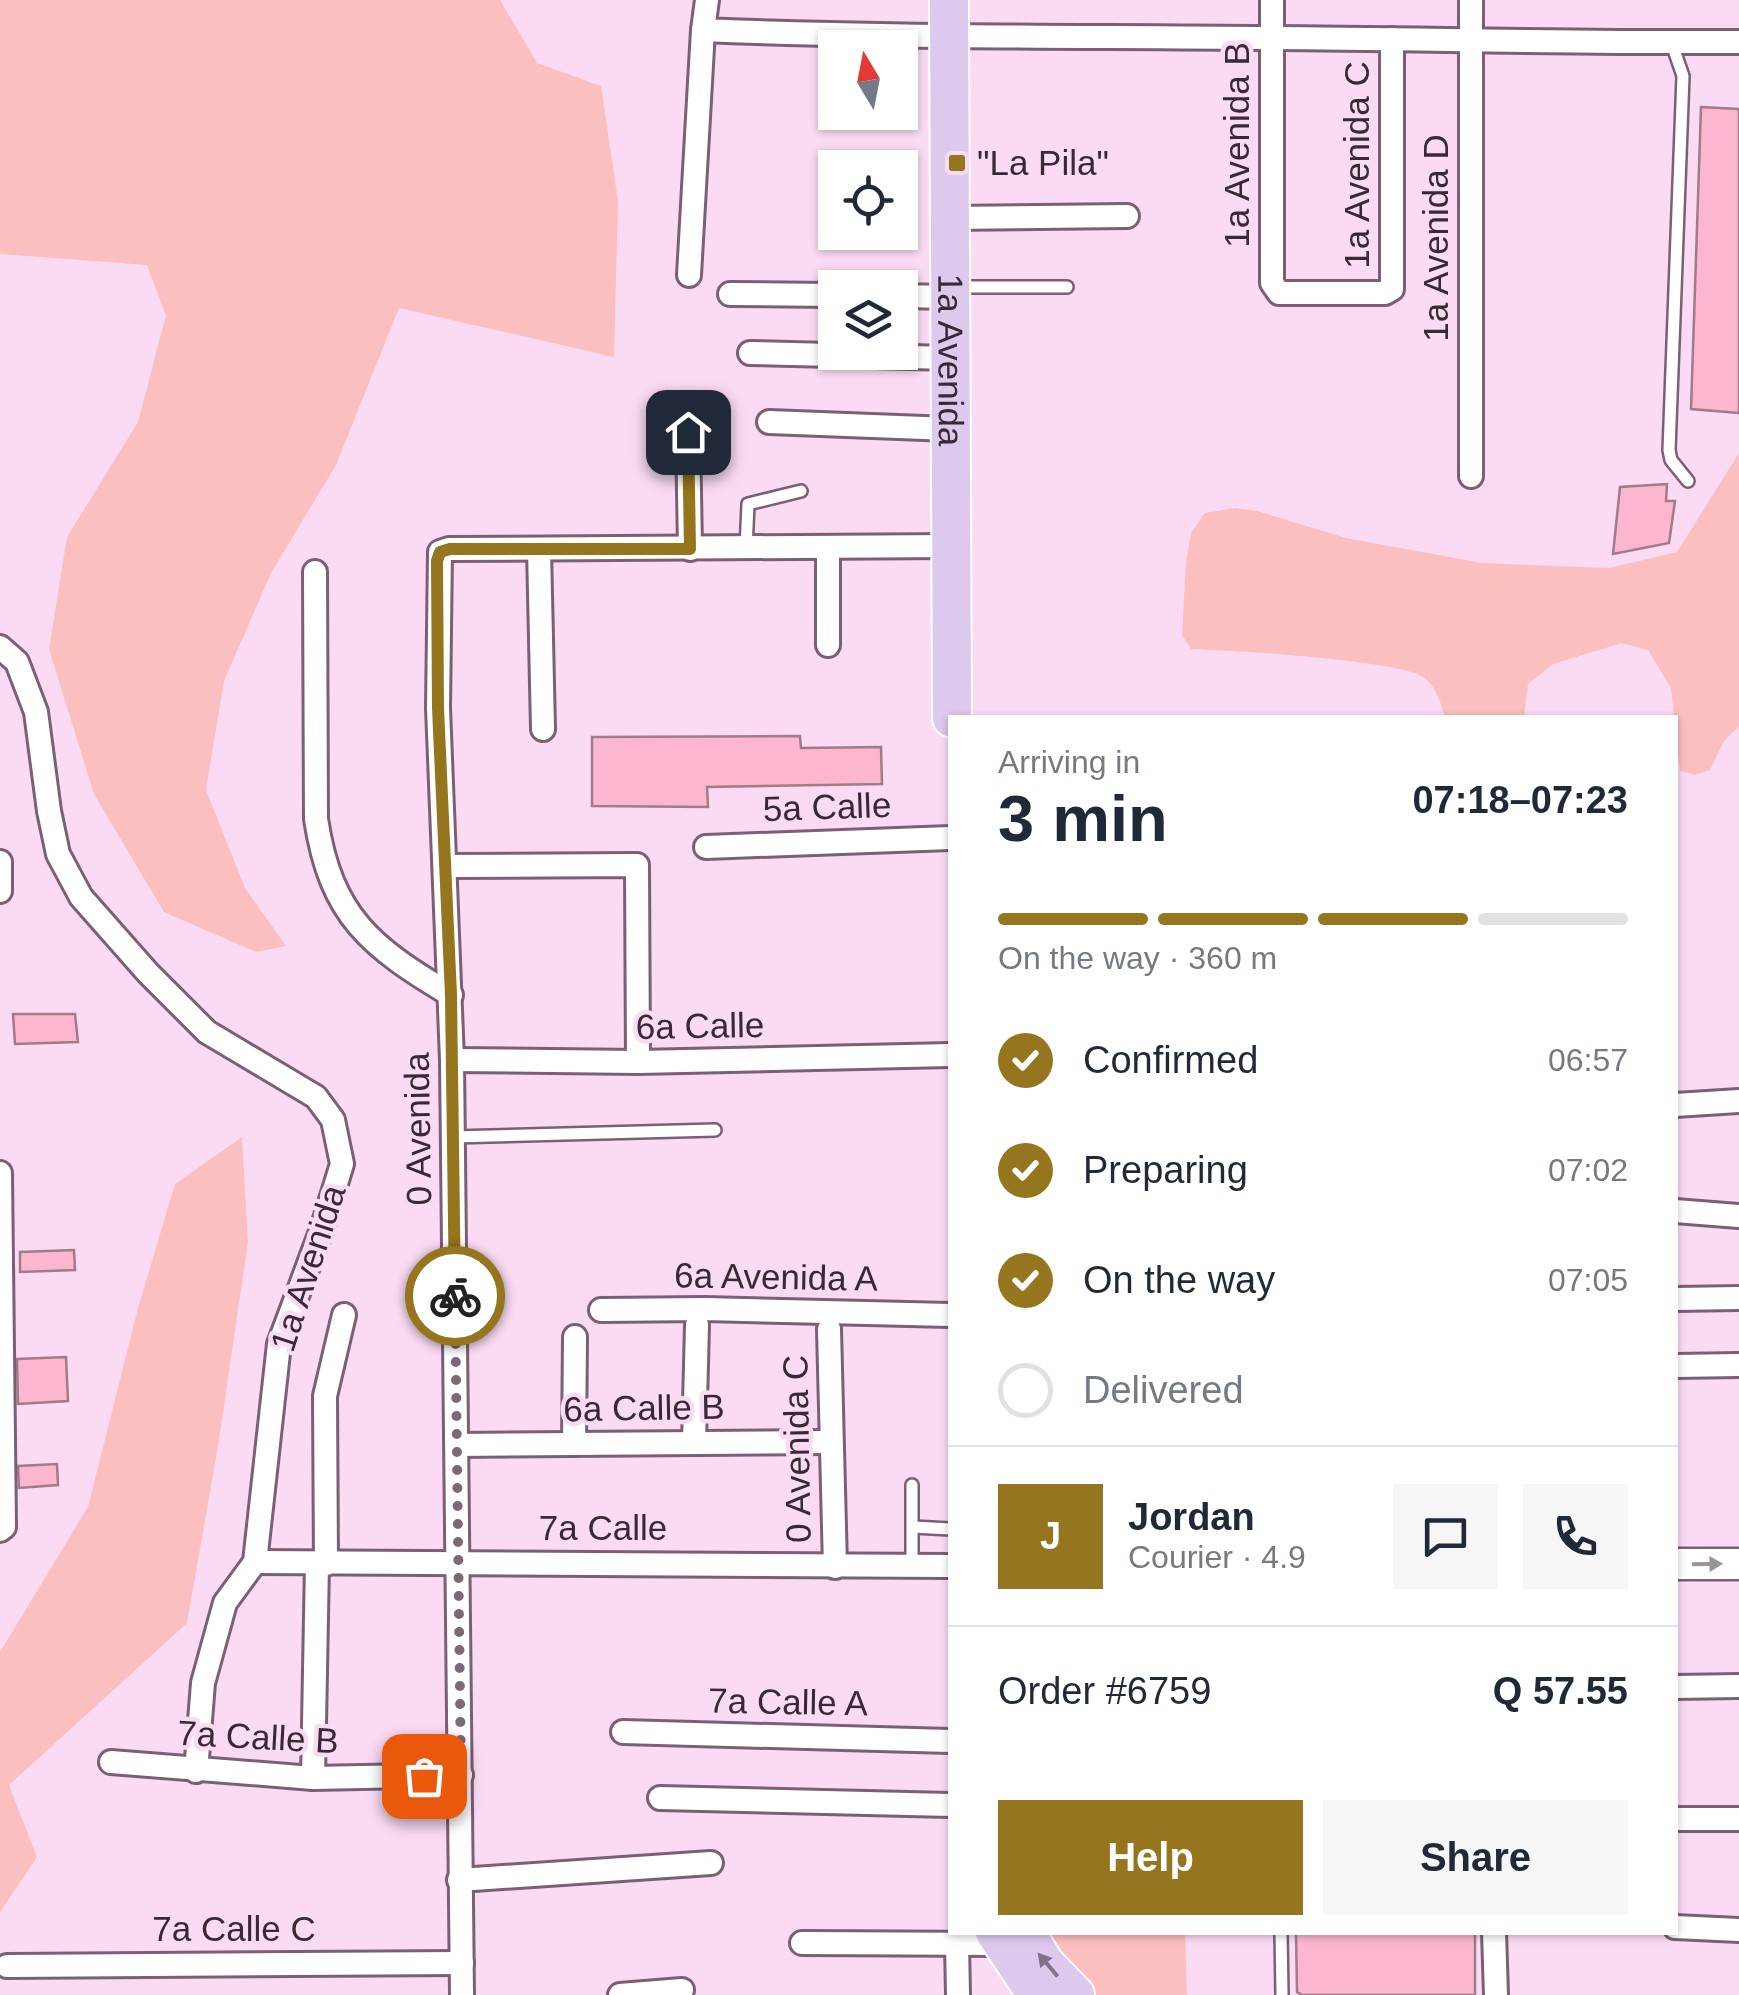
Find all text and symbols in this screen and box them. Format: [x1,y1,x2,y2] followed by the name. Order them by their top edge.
[818,30,918,130] north arrow
[818,30,918,370] map controls
[1217,42,1256,248] street label: 1a Avenida B
[1337,61,1376,269] street label: 1a Avenida C
[1416,134,1455,342] street label: 1a Avenida D
[977,143,1109,182] place label: "La Pila"
[818,150,918,250] button: locate
[946,152,968,174] marker: "La Pila"
[818,270,918,370] button: layers
[931,274,971,447] street label: 1a Avenida
[646,390,731,475] pin
[661,405,716,460] icon: home
[998,744,1140,780] text: Arriving in
[1412,779,1628,821] text: 07:18–07:23
[998,782,1168,855] text: 3 min
[762,785,892,828] street label: 5a Calle
[998,940,1277,976] text: On the way · 360 m
[635,1005,765,1046] street label: 6a Calle
[998,1033,1053,1088] icon: check
[1083,1039,1258,1081] text: Confirmed
[1548,1042,1628,1078] text: 06:57
[397,1052,438,1206] street label: 0 Avenida
[998,1143,1053,1198] icon: check
[1083,1149,1248,1191] text: Preparing
[1548,1152,1628,1188] text: 07:02
[262,1179,353,1356] street label: 1a Avenida
[405,1246,505,1346] courier
[998,1253,1053,1308] icon: check
[674,1255,879,1298] street label: 6a Avenida A
[1083,1259,1275,1301] text: On the way
[1548,1262,1628,1298] text: 07:05
[428,1269,483,1324] icon: bike
[775,1355,818,1543] street label: 0 Avenida C
[1083,1369,1244,1411] text: Delivered
[563,1387,725,1428] street label: 6a Calle B
[1393,1484,1498,1589] button: chat
[1523,1484,1628,1589] button: phone
[1128,1496,1255,1538] text: Jordan
[539,1508,667,1547] street label: 7a Calle
[1040,1515,1061,1557] text: J
[1128,1539,1306,1575] text: Courier · 4.9
[1692,1556,1723,1572] one-way arrow
[998,1670,1211,1712] text: Order #6759
[1493,1670,1628,1712] text: Q 57.55
[708,1681,869,1722] street label: 7a Calle A
[176,1713,340,1760] street label: 7a Calle B
[382,1734,467,1819] pin
[397,1749,452,1804] icon: bag
[998,1800,1303,1915] button: Help
[1323,1800,1628,1915] button: Share
[152,1909,316,1948] street label: 7a Calle C
[1038,1953,1059,1978] one-way arrow

